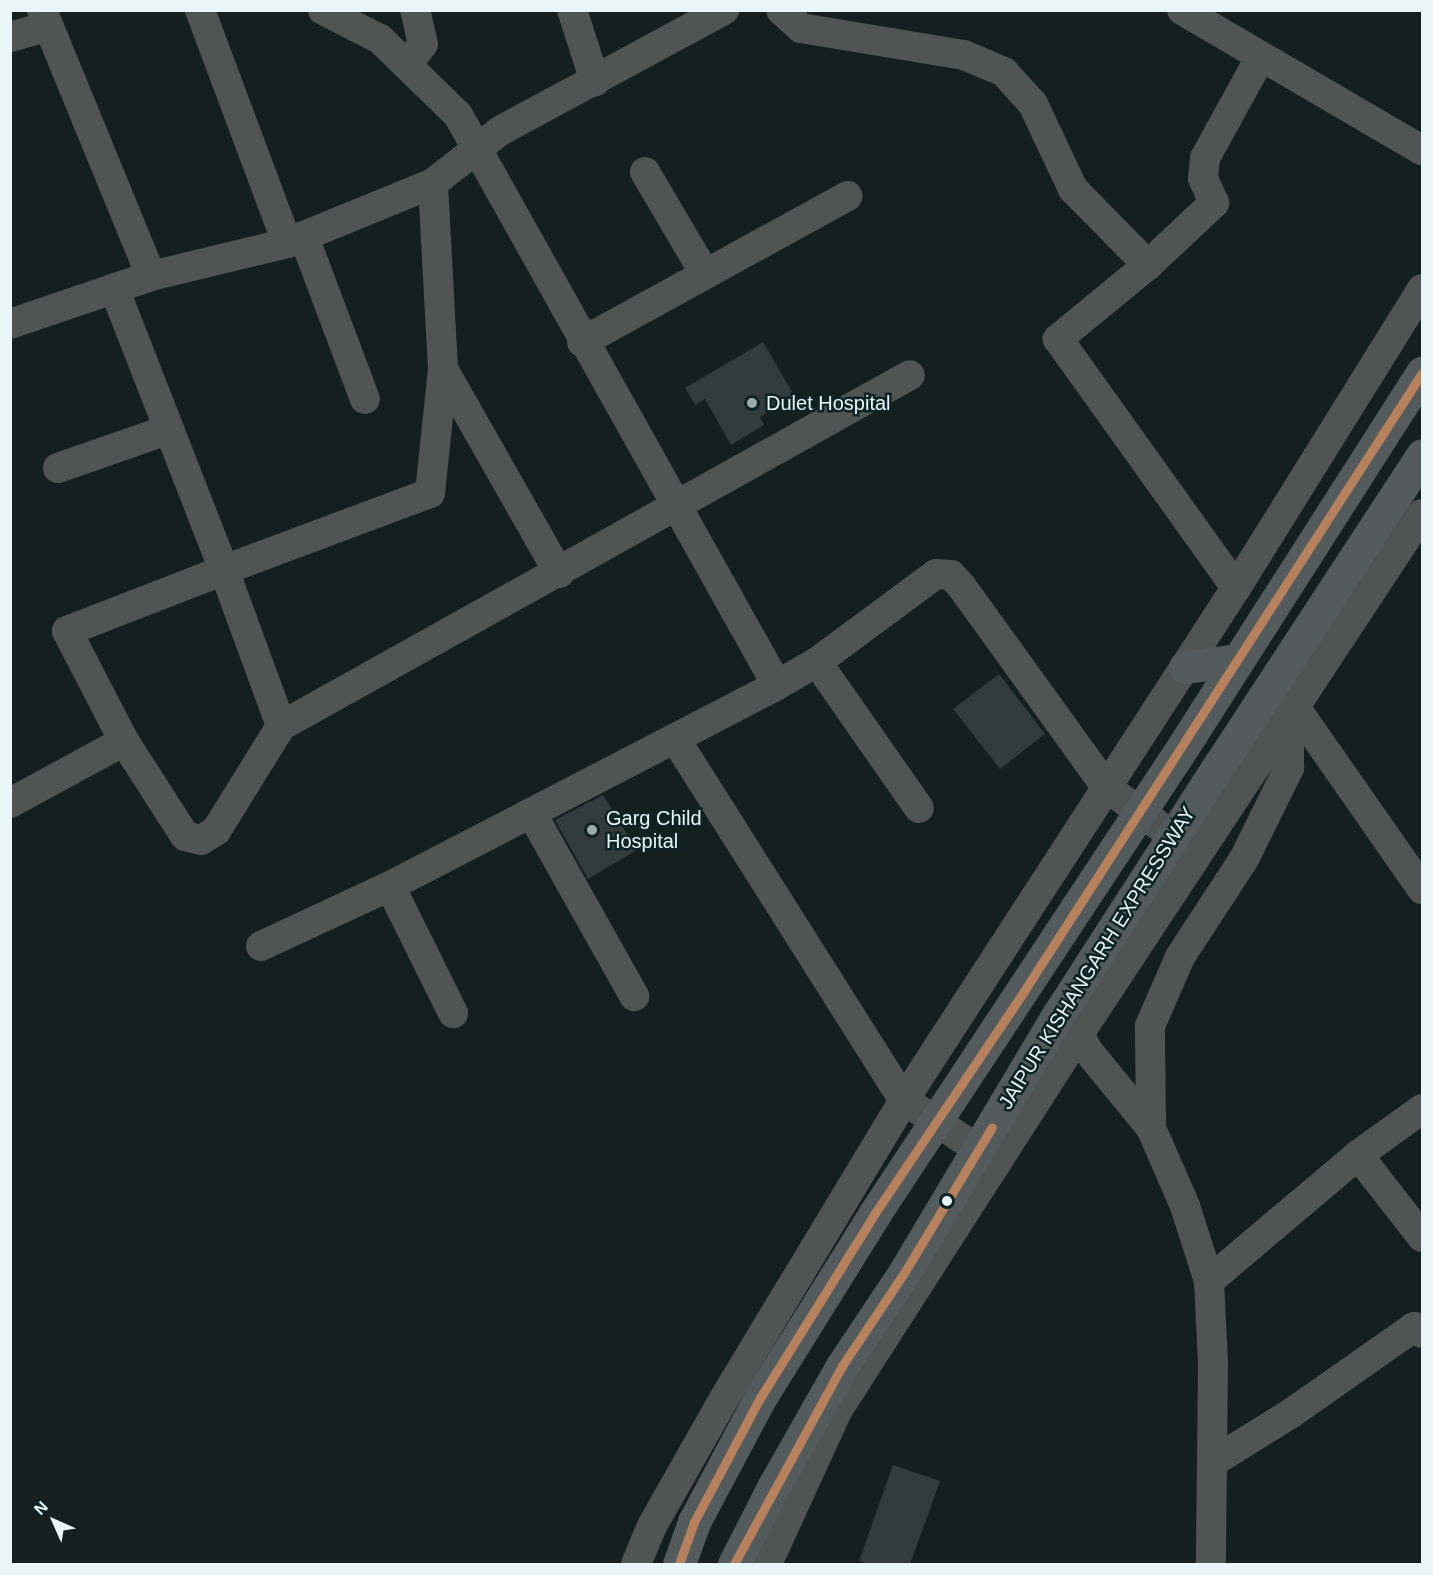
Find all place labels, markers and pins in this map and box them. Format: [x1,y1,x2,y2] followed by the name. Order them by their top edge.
[766,391,891,415] place label: Dulet Hospital
[743,394,761,412] marker: Dulet Hospital
[606,807,702,854] place label: Garg Child Hospital
[583,821,601,839] marker: Garg Child Hospital
[941,1195,953,1207] unlabelled marker

